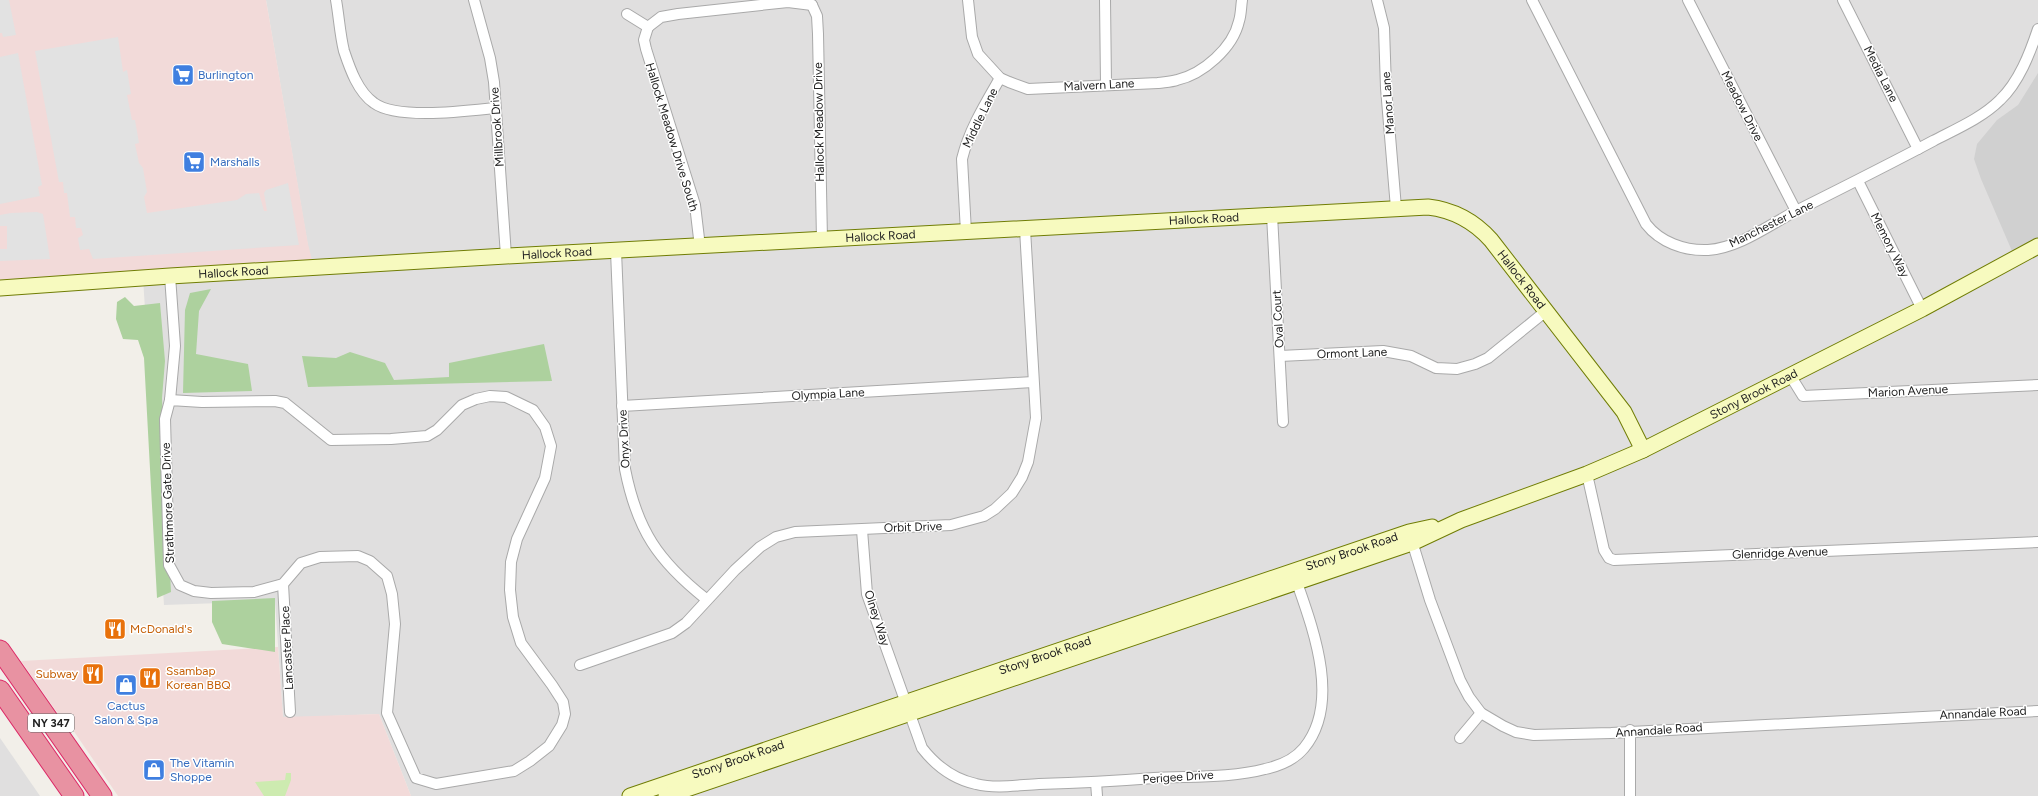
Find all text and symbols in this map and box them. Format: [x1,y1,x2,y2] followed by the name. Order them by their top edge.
[1861,44,1901,105] street label: Media Lane
[643,61,701,213] street label: Hallock Meadow Drive South
[170,62,196,88] supermarket icon: Burlington
[811,62,827,182] street label: Hallock Meadow Drive
[198,68,254,82] place label: Burlington
[1718,69,1766,144] street label: Meadow Drive
[1379,71,1397,135] street label: Manor Lane
[1063,76,1135,94] street label: Malvern Lane
[960,85,1001,150] street label: Middle Lane
[487,86,507,167] street label: Millbrook Drive
[181,149,207,175] supermarket icon: Marshalls
[210,155,260,169] place label: Marshalls
[1727,197,1816,250] street label: Manchester Lane
[1169,210,1239,228] street label: Hallock Road
[1868,210,1913,280] street label: Memory Way
[845,227,916,245] street label: Hallock Road
[521,244,592,262] street label: Hallock Road
[1494,247,1549,312] street label: Hallock Road
[198,263,269,281] street label: Hallock Road
[1269,289,1287,348] street label: Oval Court
[1317,345,1388,361] street label: Ormont Lane
[1707,366,1800,422] street label: Stony Brook Road
[1868,382,1949,400] street label: Marion Avenue
[791,385,865,403] street label: Olympia Lane
[615,409,633,469] street label: Onyx Drive
[159,442,177,564] street label: Strathmore Gate Drive
[884,519,943,535] street label: Orbit Drive
[1304,529,1400,574] street label: Stony Brook Road
[1732,544,1829,562] street label: Glenridge Avenue
[861,588,893,648] street label: Olney Way
[278,605,296,690] street label: Lancaster Place
[102,616,128,642] restaurant icon: McDonald's
[130,622,193,636] place label: McDonald's
[997,633,1093,678] street label: Stony Brook Road
[80,661,106,687] restaurant icon: Subway
[166,664,231,692] place label: Ssambap Korean BBQ
[137,665,163,691] restaurant icon: Ssambap Korean BBQ
[35,667,79,681] place label: Subway
[113,672,139,698] shop icon: Cactus Salon & Spa
[94,699,158,727] place label: Cactus Salon & Spa
[1939,704,2027,722] street label: Annandale Road
[28,714,74,732] road number: NY 347
[1615,720,1703,740] street label: Annandale Road
[690,737,786,782] street label: Stony Brook Road
[170,756,235,784] place label: The Vitamin Shoppe
[141,757,167,783] shop icon: The Vitamin Shoppe
[1142,768,1214,786] street label: Perigee Drive

